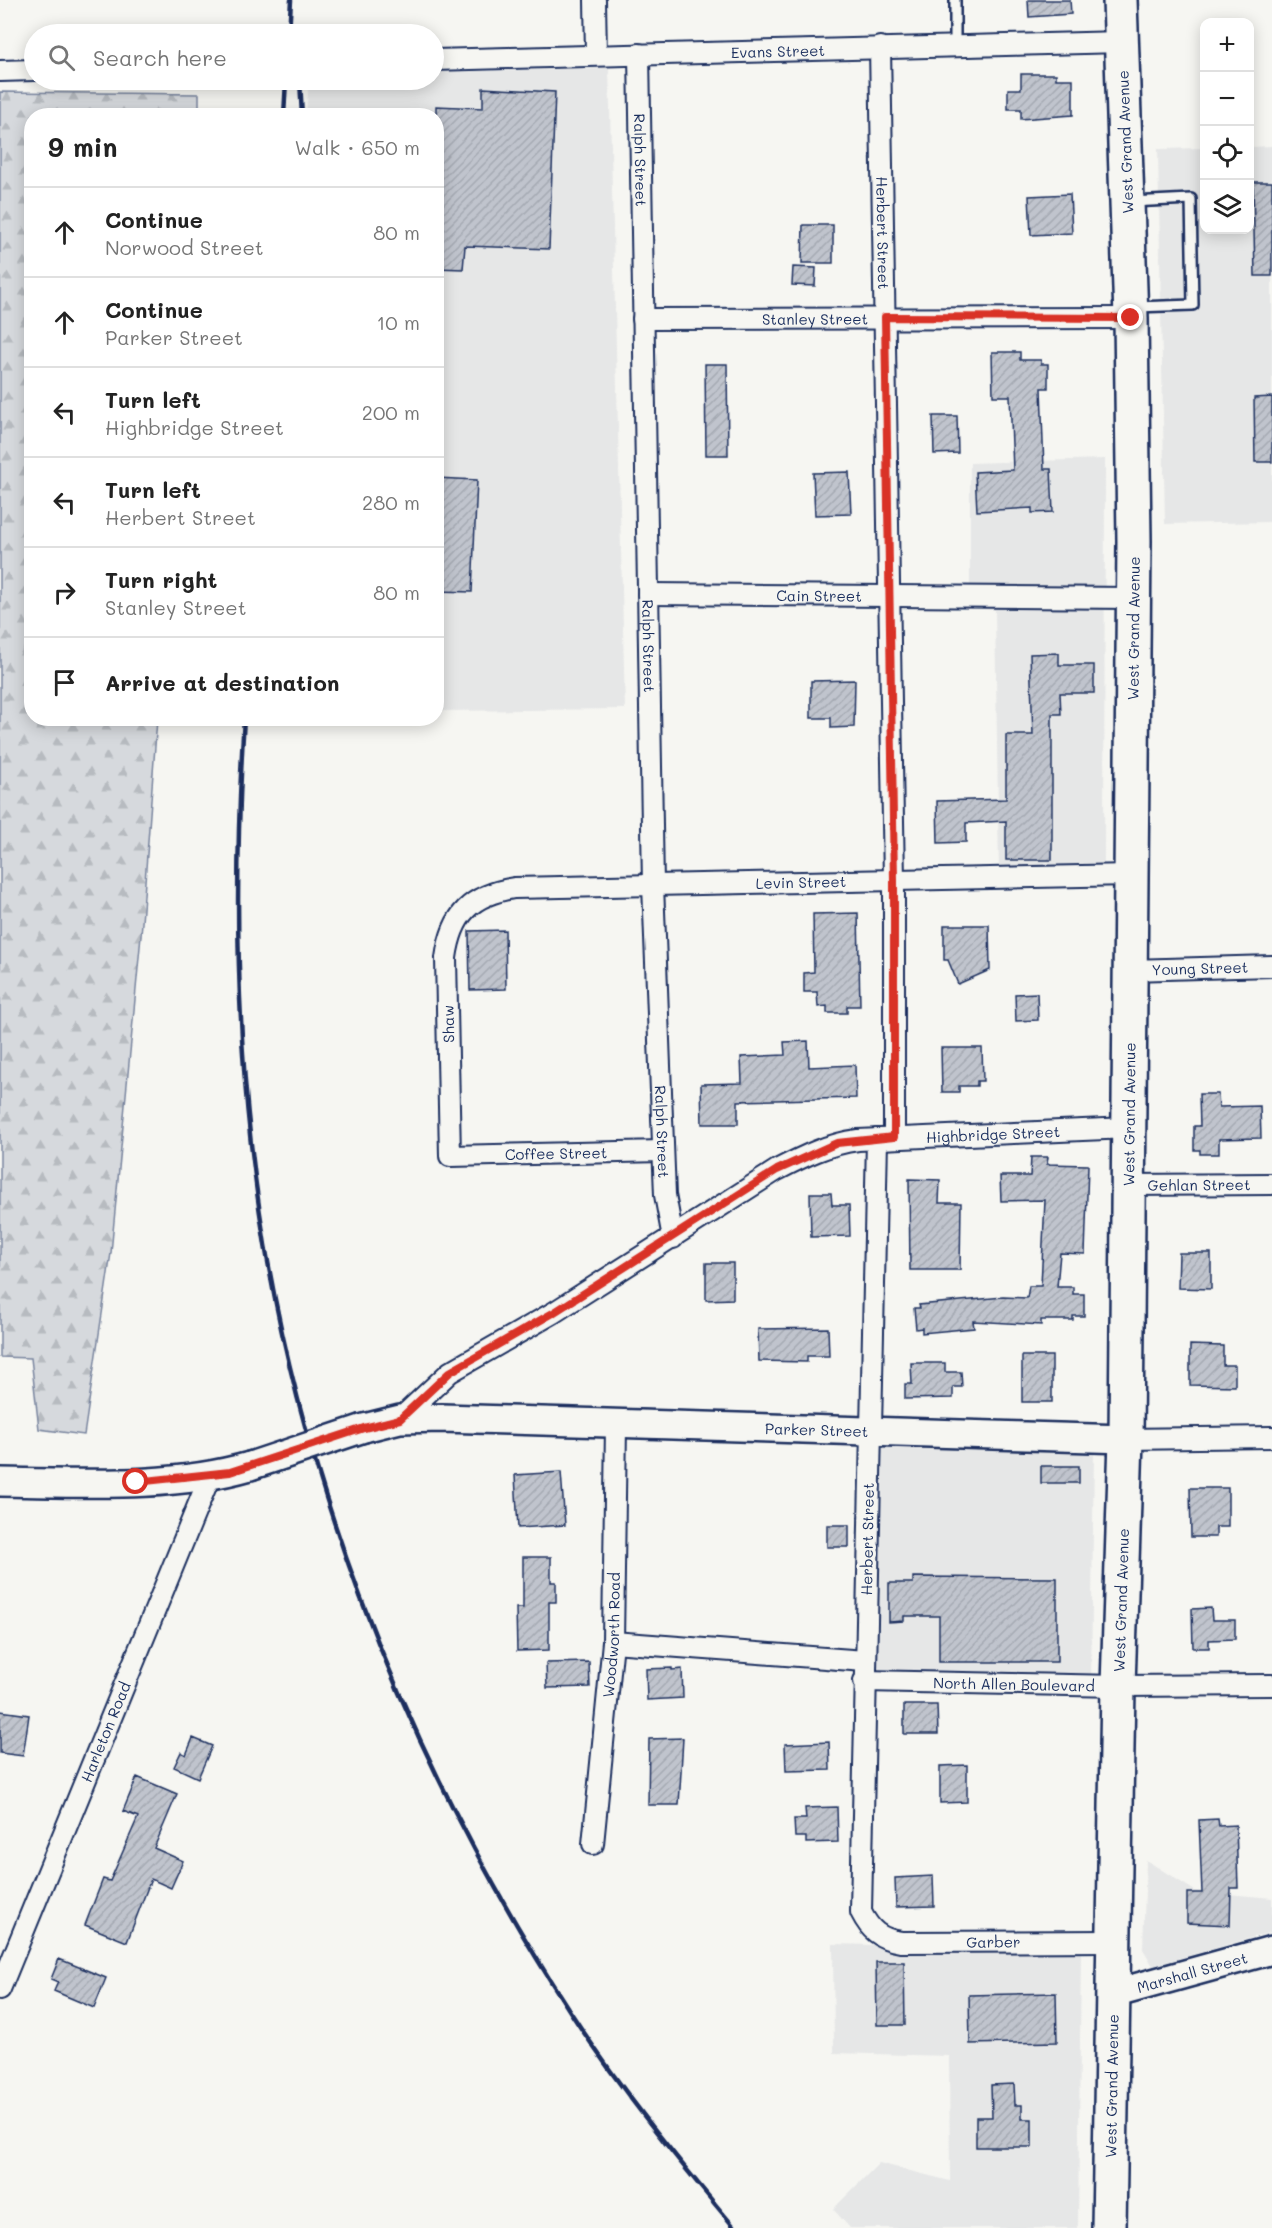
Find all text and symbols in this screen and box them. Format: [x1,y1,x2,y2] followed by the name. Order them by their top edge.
[1200,18,1254,234] map controls
[1200,18,1254,72] button: +
[24,24,444,90] search box
[731,40,825,62] street label: Evans Street
[45,41,78,74] icon: search
[93,43,227,72] text: Search here
[1112,70,1138,214] street label: West Grand Avenue
[1200,72,1254,126] button: −
[630,113,652,207] street label: Ralph Street
[1200,126,1254,180] button: locate
[48,130,117,164] text: 9 min
[294,134,420,160] text: Walk · 650 m
[872,176,894,290] street label: Herbert Street
[1200,180,1254,234] button: layers
[105,205,203,234] text: Continue
[48,216,81,249] icon: ahead
[373,219,420,245] text: 80 m
[105,234,264,260] text: Norwood Street
[105,295,203,324] text: Continue
[1117,304,1143,330] route end
[48,306,81,339] icon: ahead
[376,309,420,335] text: 10 m
[762,309,868,329] street label: Stanley Street
[105,324,243,350] text: Parker Street
[105,385,201,414] text: Turn left
[48,396,81,429] icon: left
[362,399,420,425] text: 200 m
[105,414,284,440] text: Highbridge Street
[105,475,201,504] text: Turn left
[48,486,81,519] icon: left
[362,489,420,515] text: 280 m
[105,504,256,530] text: Herbert Street
[1123,556,1144,700] street label: West Grand Avenue
[105,565,217,594] text: Turn right
[48,576,81,609] icon: right
[373,579,420,605] text: 80 m
[776,585,862,606] street label: Cain Street
[105,594,247,620] text: Stanley Street
[638,599,660,693] street label: Ralph Street
[48,666,81,699] icon: arrive
[105,668,340,697] text: Arrive at destination
[755,871,846,893] street label: Levin Street
[1151,957,1249,979] street label: Young Street
[438,1005,458,1043] street label: Shaw
[1118,1042,1140,1186] street label: West Grand Avenue
[651,1085,674,1179] street label: Ralph Street
[925,1121,1060,1147] street label: Highbridge Street
[505,1142,607,1164] street label: Coffee Street
[1147,1174,1251,1195] street label: Gehlan Street
[765,1418,869,1441] street label: Parker Street
[122,1468,148,1494] route start
[856,1482,878,1596] street label: Herbert Street
[1108,1528,1133,1672] street label: West Grand Avenue
[598,1572,624,1699] street label: Woodworth Road
[933,1672,1095,1696] street label: North Allen Boulevard
[76,1679,135,1785] street label: Harleton Road
[966,1931,1021,1952] street label: Garber
[1134,1947,1250,1997] street label: Marshall Street
[1100,2014,1123,2158] street label: West Grand Avenue

